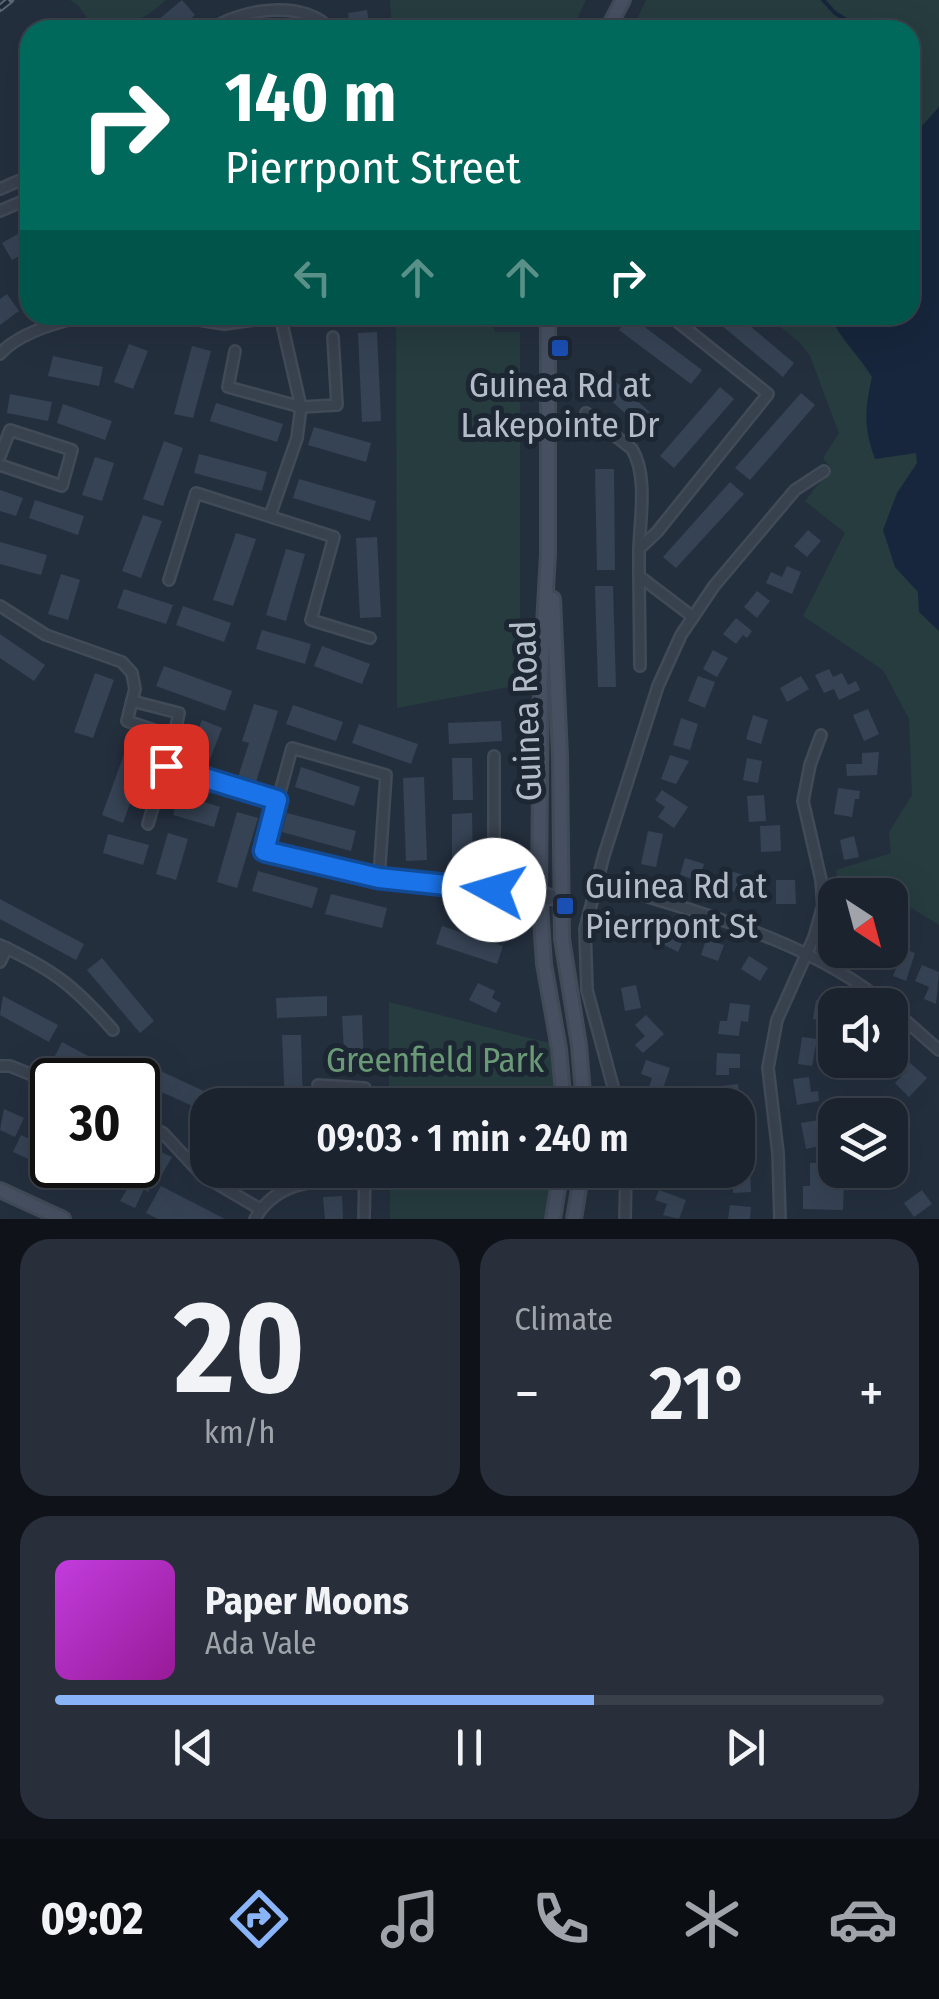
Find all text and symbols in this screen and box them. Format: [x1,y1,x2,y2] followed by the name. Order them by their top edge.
[225,56,397,140] text: 140 m
[60,60,190,190] icon: right
[225,141,521,195] text: Pierrpont Street
[285,250,340,305] icon: left
[390,250,445,305] icon: ahead
[495,250,550,305] icon: ahead
[600,250,655,305] icon: right
[549,337,571,359] marker: Guinea Rd at Lakepointe Dr
[461,364,659,446] place label: Guinea Rd at Lakepointe Dr
[502,620,550,802] street label: Guinea Road
[124,724,209,809] pin
[139,739,194,794] icon: arrive
[442,838,546,942] position arrow
[585,865,768,947] place label: Guinea Rd at Pierrpont St
[818,878,908,968] north arrow
[818,878,908,1188] map controls
[554,895,576,917] marker: Guinea Rd at Pierrpont St
[818,988,908,1078] button: sound
[326,1039,545,1081] park label: Greenfield Park
[30,1058,160,1188] speed limit sign: 30
[818,1098,908,1188] button: layers
[316,1115,629,1161] text: 09:03 · 1 min · 240 m
[174,1270,305,1426] text: 20
[515,1300,613,1338] text: Climate
[649,1349,749,1439] text: 21°
[515,1361,539,1427] text: −
[859,1361,884,1427] text: +
[204,1413,275,1451] text: km/h
[205,1578,409,1624] text: Paper Moons
[205,1624,317,1662] text: Ada Vale
[166,1720,221,1775] icon: previous
[442,1720,497,1775] icon: pause
[718,1720,773,1775] icon: next
[224,1884,294,1954] icon: directions
[375,1884,445,1954] icon: music
[526,1884,596,1954] icon: phone
[677,1884,747,1954] icon: climate
[828,1884,898,1954] icon: car
[41,1892,143,1946] text: 09:02

